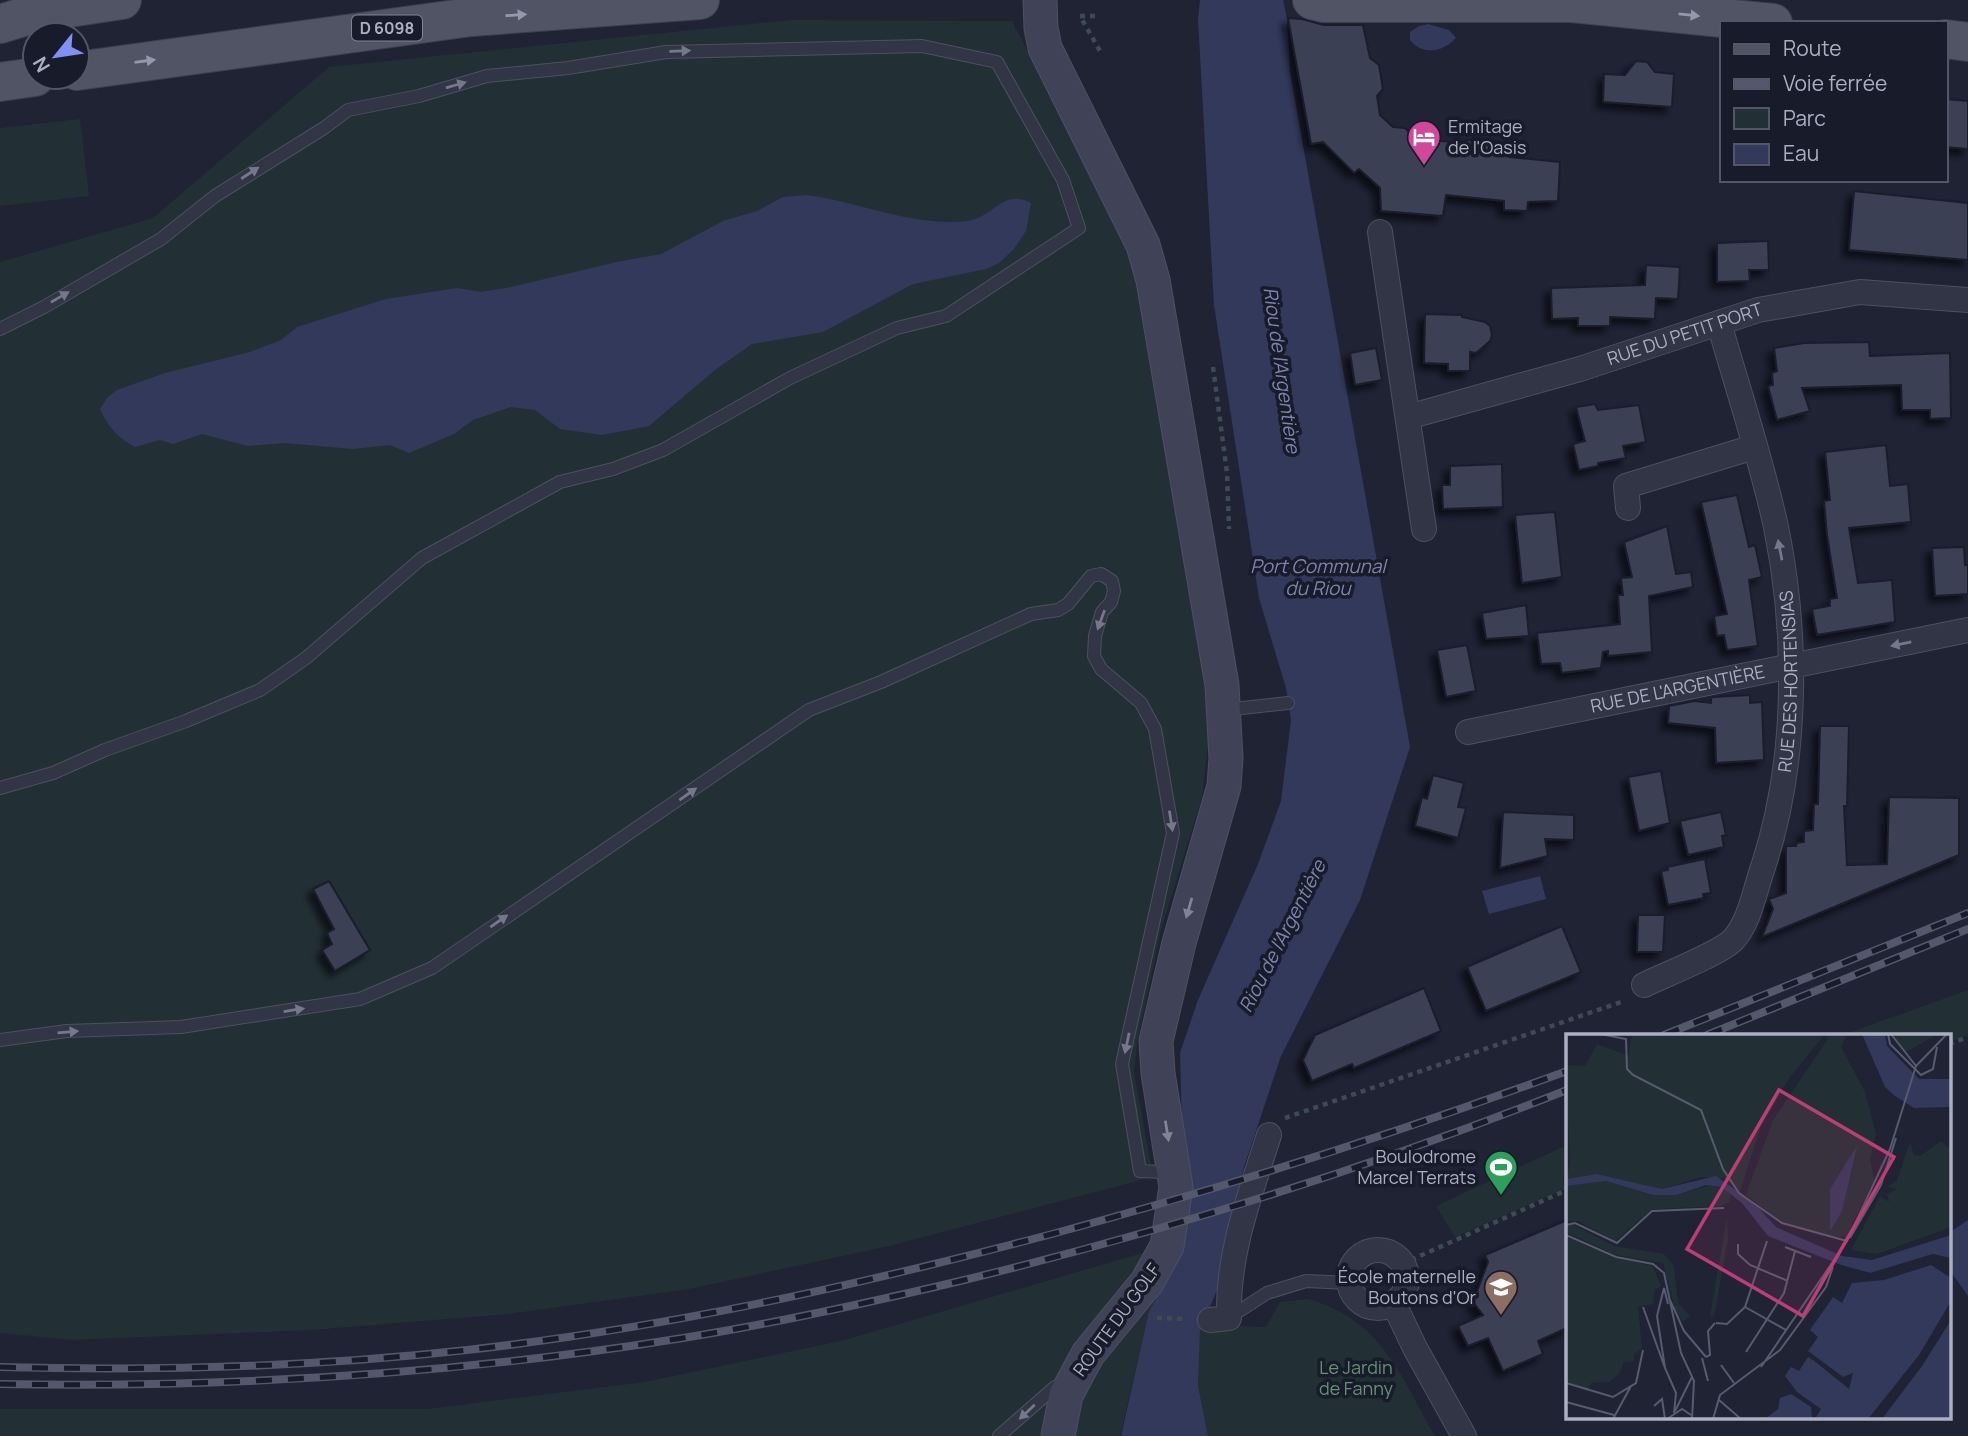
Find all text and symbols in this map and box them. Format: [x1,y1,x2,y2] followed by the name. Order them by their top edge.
[505,9,527,20] one-way arrow
[1678,9,1700,20] one-way arrow
[352,16,422,40] road number: D 6098
[21,21,91,91] north arrow
[1720,21,1947,182] legend
[1783,34,1841,62] text: Route
[670,46,692,57] one-way arrow
[27,52,56,77] text: N
[134,56,156,67] one-way arrow
[1783,69,1887,97] text: Voie ferrée
[446,79,467,89] one-way arrow
[1783,104,1826,132] text: Parc
[1448,114,1526,159] place label: Ermitage de l'Oasis
[1405,118,1443,167] hotel icon: Ermitage de l'Oasis
[1783,139,1819,167] text: Eau
[241,167,260,180] one-way arrow
[1257,285,1307,457] water label: Riou de l'Argentière
[51,291,70,303] one-way arrow
[1604,296,1765,370] street label: RUE DU PETIT PORT
[1774,538,1785,560] one-way arrow
[1250,553,1388,601] water label: Port Communal du Riou
[1772,589,1802,774] street label: RUE DES HORTENSIAS
[1095,610,1106,631] one-way arrow
[1890,639,1912,650] one-way arrow
[1588,659,1767,718] street label: RUE DE L'ARGENTIÈRE
[679,787,697,801] one-way arrow
[1166,810,1177,832] one-way arrow
[1232,854,1332,1016] water label: Riou de l'Argentière
[1183,898,1193,919] one-way arrow
[490,914,508,928] one-way arrow
[283,1004,305,1015] one-way arrow
[57,1026,79,1037] one-way arrow
[1121,1032,1132,1054] one-way arrow
[1566,1034,1951,1418] inset map
[1162,1120,1173,1142] one-way arrow
[1357,1144,1476,1189] place label: Boulodrome Marcel Terrats
[1482,1148,1520,1197] sports icon: Boulodrome Marcel Terrats
[1067,1258,1165,1381] street label: ROUTE DU GOLF
[1338,1264,1477,1309] place label: École maternelle Boutons d'Or
[1482,1268,1520,1317] school or university icon: École maternelle Boutons d'Or
[1319,1355,1394,1400] park label: Le Jardin de Fanny
[1018,1404,1036,1420] one-way arrow

